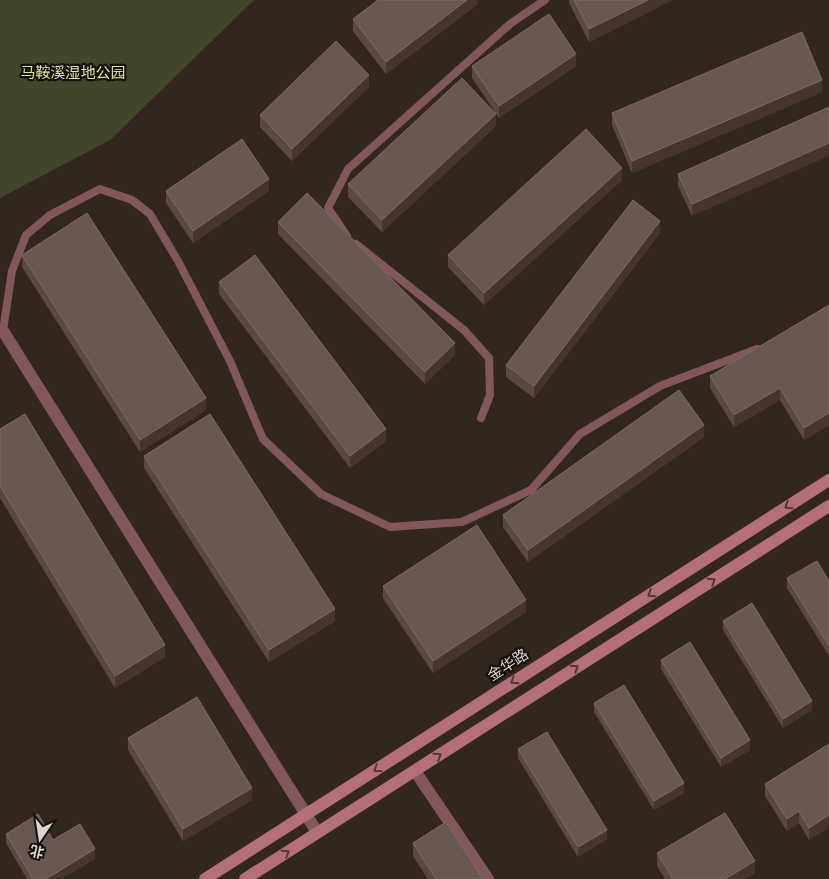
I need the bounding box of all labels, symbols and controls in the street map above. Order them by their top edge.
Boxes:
park label: 马鞍溪湿地公园 [20,63,126,82]
one-way arrow [784,500,793,510]
one-way arrow [706,578,715,587]
one-way arrow [647,587,656,597]
street label: 金华路 [484,644,532,685]
one-way arrow [569,665,578,675]
one-way arrow [510,675,520,684]
one-way arrow [432,753,442,762]
one-way arrow [373,762,382,772]
north arrow [15,814,65,864]
text: 北 [28,841,46,862]
one-way arrow [281,849,290,859]

